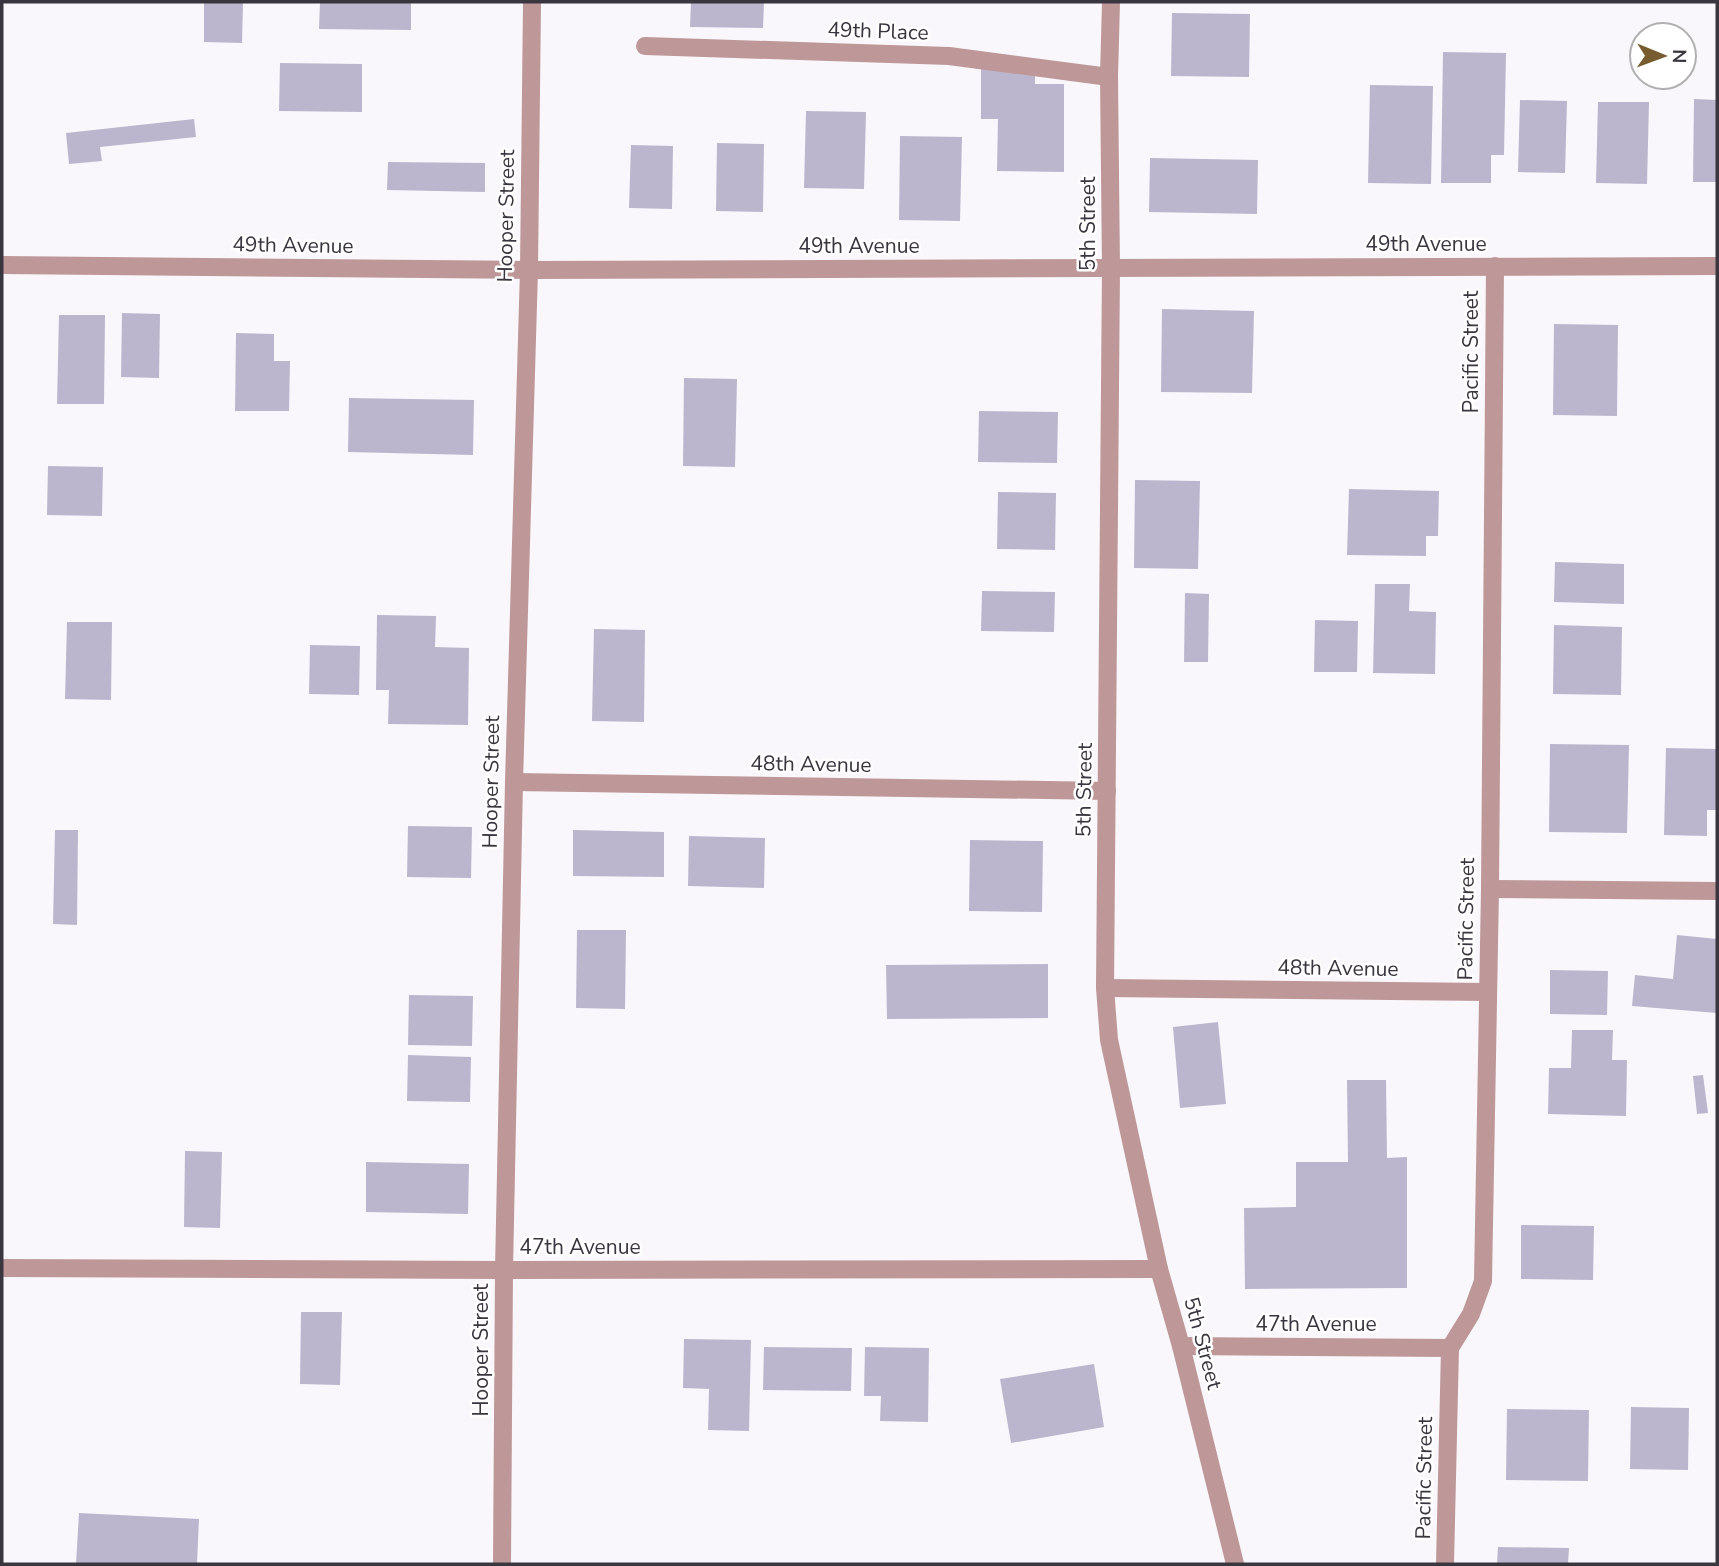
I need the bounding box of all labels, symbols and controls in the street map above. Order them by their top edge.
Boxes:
street label: 49th Place [827,15,929,47]
north arrow [1628,21,1698,91]
text: N [1666,49,1692,64]
street label: Hooper Street [491,149,521,283]
street label: 5th Street [1074,176,1102,271]
street label: 49th Avenue [232,230,354,260]
street label: 49th Avenue [1365,230,1487,258]
street label: 49th Avenue [798,232,920,260]
street label: Pacific Street [1457,290,1485,413]
street label: Hooper Street [476,715,506,849]
street label: 5th Street [1069,742,1099,838]
street label: 48th Avenue [750,749,872,779]
street label: Pacific Street [1451,857,1481,981]
street label: 48th Avenue [1277,953,1399,983]
street label: 47th Avenue [519,1233,641,1261]
street label: Hooper Street [467,1283,495,1416]
street label: 5th Street [1177,1294,1229,1393]
street label: 47th Avenue [1255,1310,1377,1338]
street label: Pacific Street [1409,1416,1439,1540]

